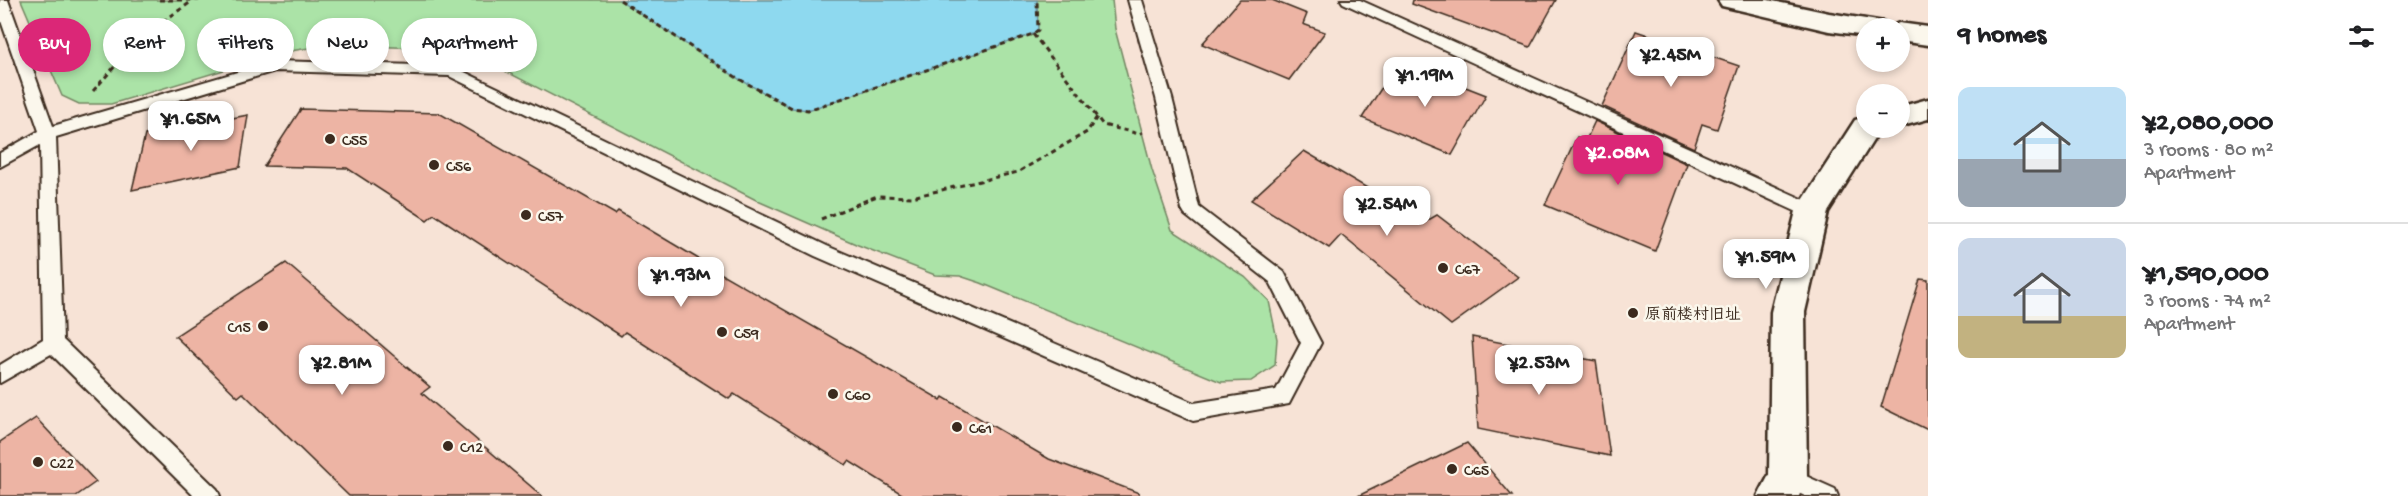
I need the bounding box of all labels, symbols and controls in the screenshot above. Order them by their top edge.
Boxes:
chip: Buy [18,18,91,72]
chip: Rent [103,18,185,72]
chip: Filters [197,18,294,72]
chip: New [306,18,389,72]
chip: Apartment [401,18,537,72]
map controls [1856,18,1910,138]
button: + [1856,18,1910,72]
icon: filters [2345,20,2378,53]
text: 9 homes [1958,21,2046,52]
pin: ¥2.45M [1622,37,1720,88]
text: ¥2.45M [1641,45,1701,68]
pin: ¥1.19M [1376,57,1474,108]
text: ¥1.19M [1397,65,1453,88]
button: − [1856,84,1910,138]
pin: ¥1.65M [142,101,240,152]
text: ¥1.65M [162,109,220,132]
text: ¥2,080,000 [2144,109,2273,140]
icon: home [2006,111,2078,183]
marker: C55 [323,132,337,146]
place label: C55 [342,133,368,152]
pin: ¥2.08M [1569,135,1667,186]
text: 3 rooms · 80 m² [2144,140,2273,163]
text: ¥2.08M [1587,143,1649,166]
marker: C56 [427,158,441,172]
place label: C56 [446,159,472,178]
text: Apartment [2144,163,2234,186]
pin: ¥2.54M [1338,186,1436,237]
text: ¥2.54M [1357,194,1417,217]
marker: C57 [519,208,533,222]
place label: C57 [538,209,564,228]
pin: ¥1.59M [1717,239,1815,290]
text: ¥1.59M [1737,247,1795,270]
pin: ¥1.93M [632,257,730,308]
text: ¥1,590,000 [2144,260,2269,291]
marker: C67 [1436,261,1450,275]
place label: C67 [1455,262,1481,281]
icon: home [2006,262,2078,334]
text: ¥1.93M [652,265,710,288]
text: 3 rooms · 74 m² [2144,291,2271,314]
place label: 原前楼村旧址 [1645,305,1741,326]
marker: 原前楼村旧址 [1626,306,1640,320]
text: Apartment [2144,314,2234,337]
marker: C15 [256,319,270,333]
place label: C15 [227,320,251,339]
marker: C59 [715,325,729,339]
place label: C59 [734,326,759,345]
pin: ¥2.81M [293,345,391,396]
pin: ¥2.53M [1490,345,1588,396]
text: ¥2.81M [313,353,371,376]
text: ¥2.53M [1509,353,1569,376]
marker: C60 [826,387,840,401]
place label: C60 [845,388,871,407]
marker: C61 [950,420,964,434]
place label: C61 [969,421,992,440]
marker: C12 [441,439,455,453]
place label: C12 [460,440,483,459]
marker: C22 [31,455,45,469]
place label: C22 [50,456,75,475]
marker: C65 [1445,462,1459,476]
place label: C65 [1464,463,1489,482]

